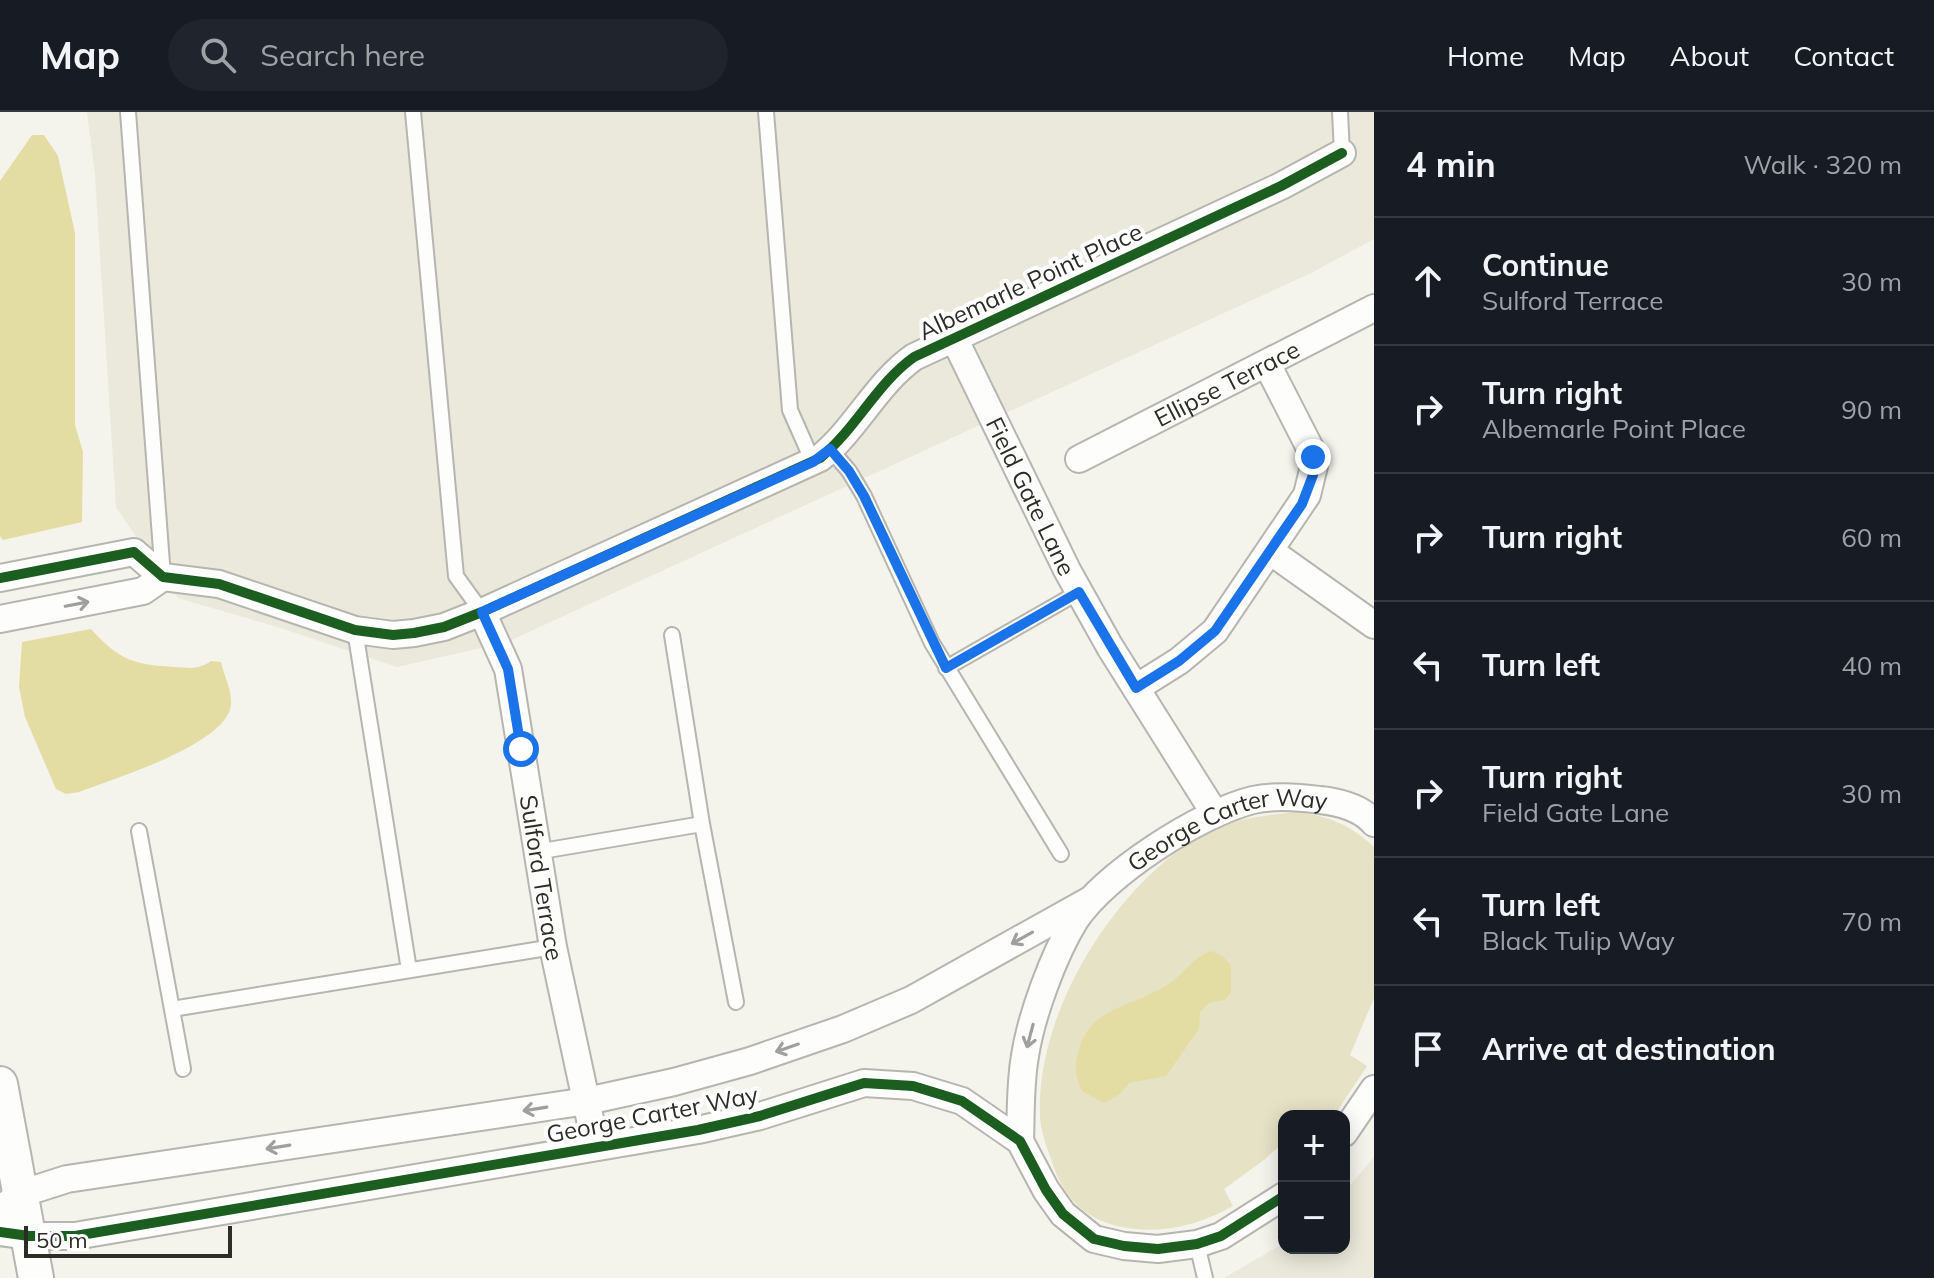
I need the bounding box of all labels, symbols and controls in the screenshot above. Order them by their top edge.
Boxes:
search box [168,19,728,91]
text: Map [40,31,120,79]
icon: search [196,33,240,77]
text: Search here [260,36,425,74]
text: Home [1447,38,1524,73]
text: Map [1568,38,1626,73]
text: About [1670,38,1749,73]
text: Contact [1793,38,1894,73]
text: 4 min [1406,143,1496,186]
text: Walk · 320 m [1743,148,1902,181]
street label: Albemarle Point Place [913,216,1147,346]
text: Continue [1482,246,1609,284]
icon: ahead [1406,259,1450,303]
text: 30 m [1841,265,1902,298]
text: Sulford Terrace [1482,284,1663,317]
street label: Ellipse Terrace [1149,334,1304,433]
text: Turn right [1482,374,1622,412]
icon: right [1406,387,1450,431]
text: 90 m [1841,393,1902,426]
street label: Field Gate Lane [980,412,1082,581]
text: Albemarle Point Place [1482,412,1746,445]
route end [1295,439,1331,475]
icon: right [1406,515,1450,559]
text: Turn right [1482,518,1622,556]
text: 60 m [1841,521,1902,554]
one-way arrow [63,596,89,611]
icon: left [1406,643,1450,687]
text: Turn left [1482,646,1600,684]
text: 40 m [1841,649,1902,682]
route start [503,731,539,767]
text: Turn right [1482,758,1622,796]
icon: right [1406,771,1450,815]
text: 30 m [1841,777,1902,810]
street label: George Carter Way [1121,782,1329,878]
street label: Sulford Terrace [514,793,570,963]
text: Field Gate Lane [1482,796,1669,829]
text: Turn left [1482,886,1600,924]
icon: left [1406,899,1450,943]
text: 70 m [1841,905,1902,938]
text: Black Tulip Way [1482,924,1675,957]
one-way arrow [1011,930,1034,946]
one-way arrow [1022,1022,1037,1048]
icon: arrive [1406,1027,1450,1071]
text: Arrive at destination [1482,1030,1776,1068]
one-way arrow [775,1041,800,1056]
street label: George Carter Way [544,1079,761,1149]
one-way arrow [523,1102,548,1117]
map controls [1278,1110,1350,1254]
button: + [1278,1110,1350,1182]
one-way arrow [266,1140,291,1155]
button: − [1278,1182,1350,1254]
scale bar [24,1222,232,1258]
text: 50 m [36,1226,87,1254]

